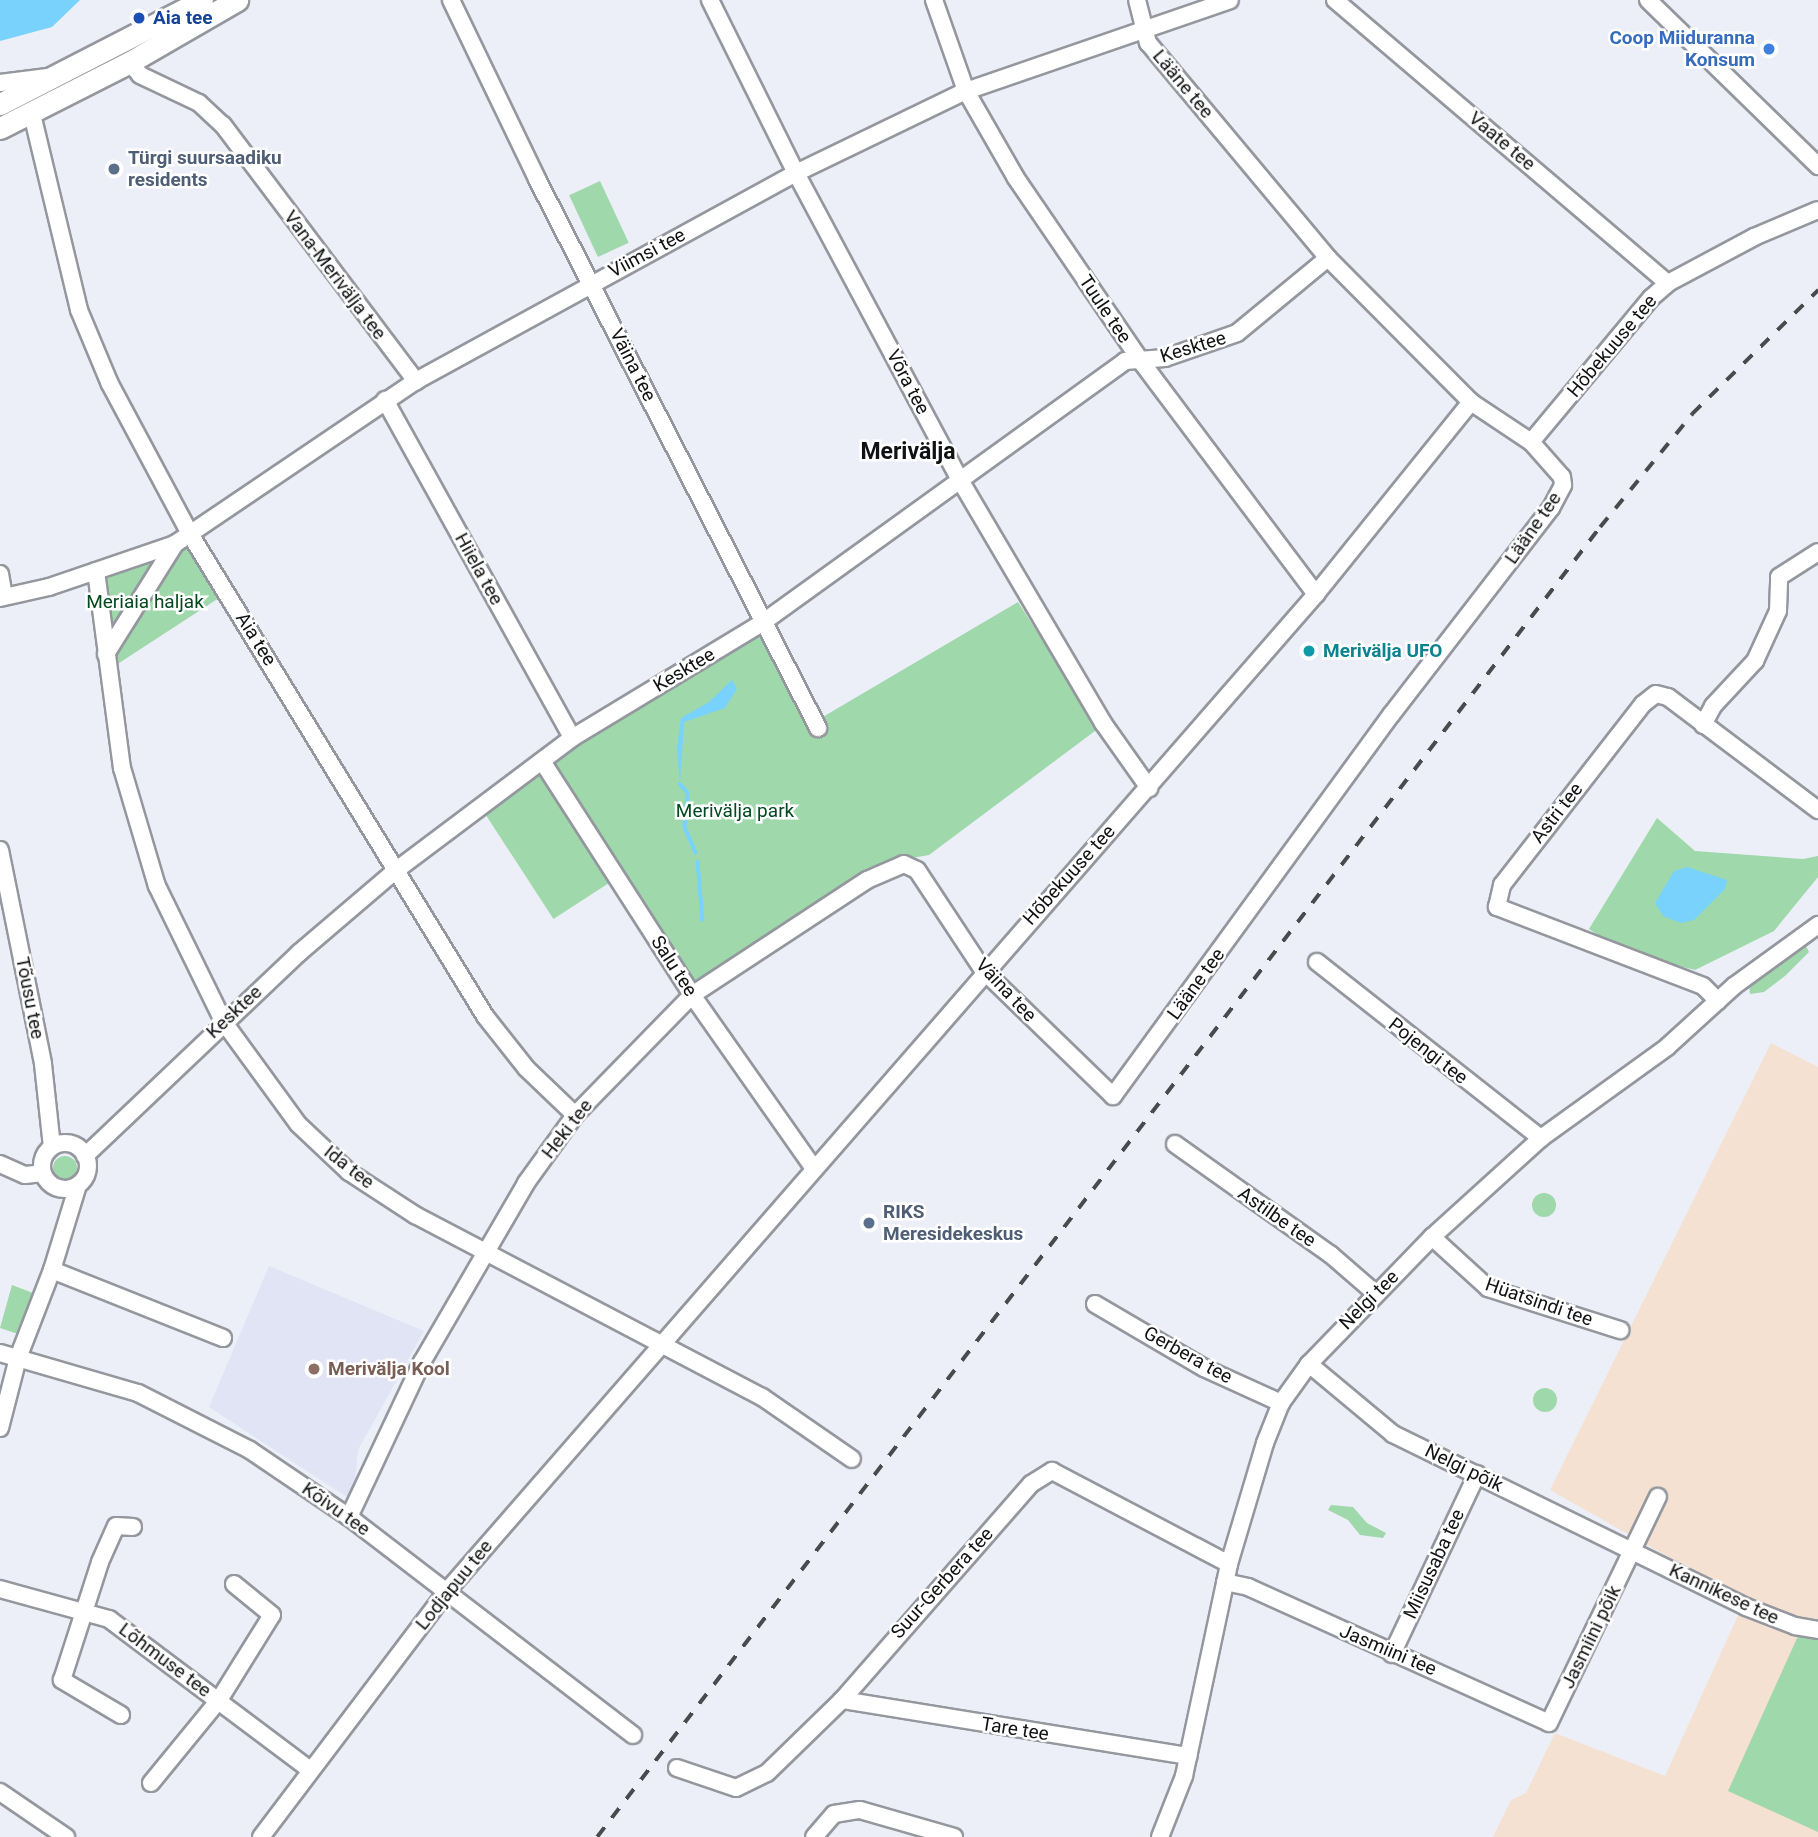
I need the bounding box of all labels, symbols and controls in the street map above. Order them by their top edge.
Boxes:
place label: Aia tee [153,7,213,29]
marker: Aia tee [131,10,147,26]
place label: Coop Miiduranna Konsum [1609,27,1755,71]
marker: Coop Miiduranna Konsum [1761,41,1777,57]
street label: Lääne tee [1148,45,1218,123]
street label: Vaate tee [1464,107,1540,175]
place label: Türgi suursaadiku residents [128,147,282,191]
marker: Türgi suursaadiku residents [106,161,122,177]
street label: Vana-Merivälja tee [279,206,391,344]
street label: Viimsi tee [605,223,689,283]
street label: Tuule tee [1074,271,1136,347]
street label: Hõbekuuse tee [1563,290,1661,402]
street label: Väina tee [605,325,661,405]
street label: Kesktee [1157,326,1229,368]
street label: Võra tee [882,346,934,418]
district label: Merivälja [860,438,956,466]
street label: Lääne tee [1500,488,1566,568]
street label: Hiiela tee [450,529,508,609]
park label: Meriaia haljak [86,591,204,613]
street label: Aia tee [231,608,281,670]
place label: Merivälja UFO [1323,640,1442,662]
street label: Kesktee [649,643,719,697]
marker: Merivälja UFO [1301,643,1317,659]
street label: Astri tee [1526,778,1588,848]
park label: Merivälja park [676,800,794,822]
street label: Hõbekuuse tee [1018,820,1120,930]
street label: Salu tee [646,931,702,1001]
street label: Lääne tee [1163,944,1229,1024]
street label: Väina tee [971,954,1041,1026]
street label: Tõusu tee [11,955,49,1041]
street label: Kesktee [202,981,266,1043]
street label: Pojengi tee [1384,1013,1472,1089]
street label: Heki tee [537,1095,597,1163]
street label: Ida tee [319,1140,379,1194]
street label: Astilbe tee [1234,1182,1320,1252]
place label: RIKS Meresidekeskus [883,1201,1023,1245]
marker: RIKS Meresidekeskus [861,1215,877,1231]
street label: Nelgi tee [1335,1266,1403,1334]
street label: Hüatsindi tee [1482,1273,1596,1331]
street label: Gerbera tee [1140,1321,1236,1389]
place label: Merivälja Kool [328,1358,450,1380]
marker: Merivälja Kool [306,1361,322,1377]
street label: Nelgi põik [1421,1439,1507,1497]
street label: Kõivu tee [298,1477,374,1541]
street label: Miisusaba tee [1399,1506,1469,1622]
street label: Suur-Gerbera tee [886,1523,998,1643]
street label: Lodjapuu tee [411,1535,497,1635]
street label: Kannikese tee [1666,1559,1782,1629]
street label: Jasmiini põik [1556,1582,1626,1692]
street label: Lõhmuse tee [114,1618,216,1702]
street label: Jasmiini tee [1336,1619,1440,1681]
street label: Tare tee [980,1712,1050,1746]

